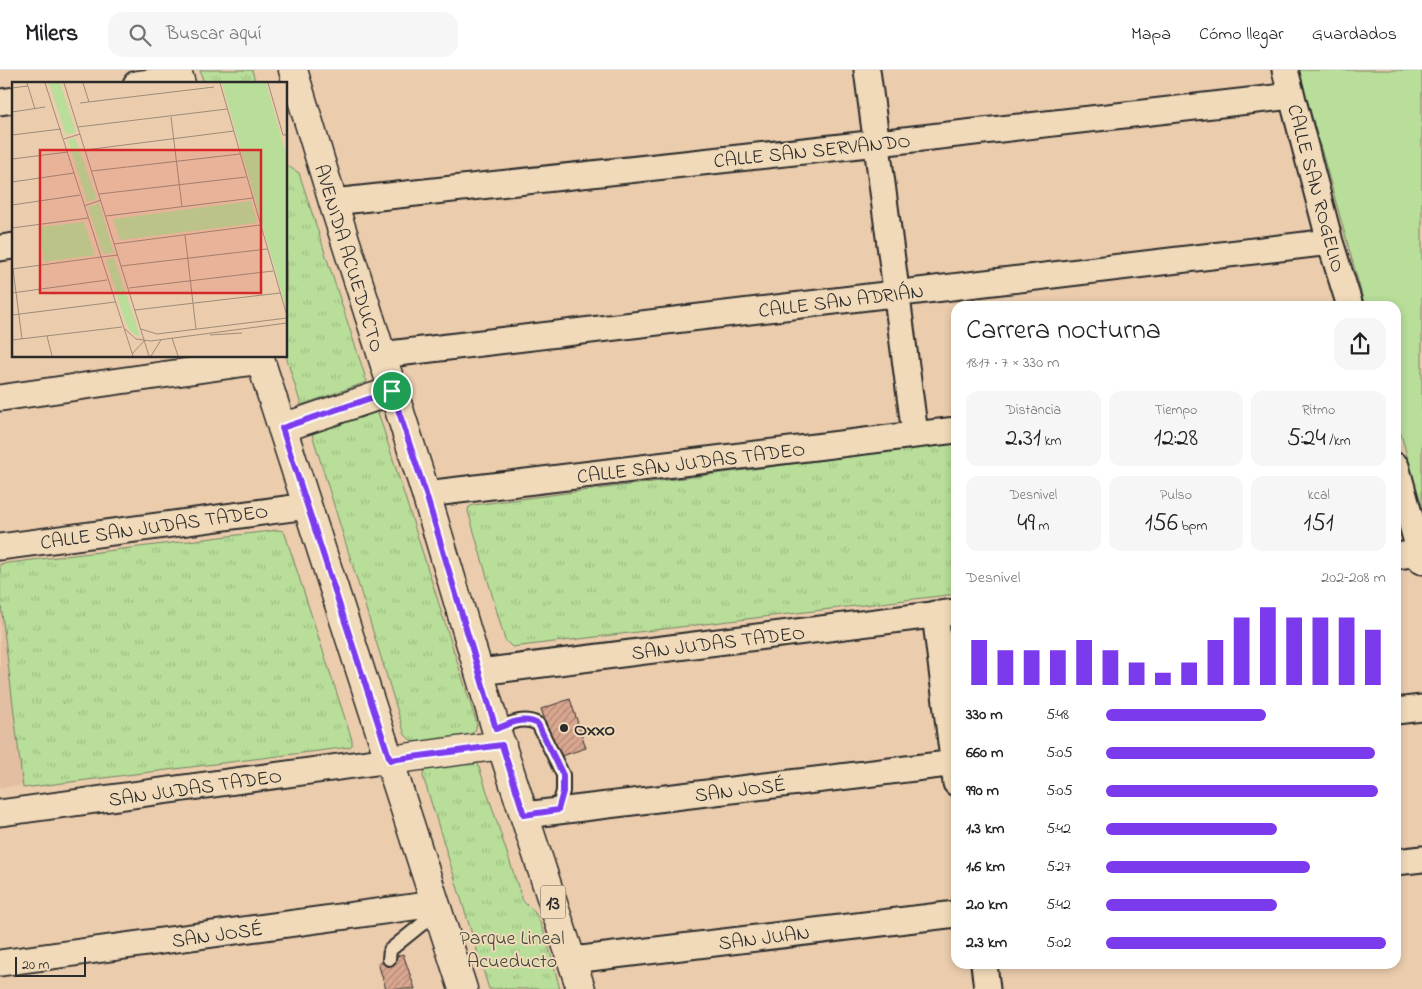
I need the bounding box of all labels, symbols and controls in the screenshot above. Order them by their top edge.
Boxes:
search box [108,12,458,57]
text: Milers [25,17,78,52]
icon: search [126,21,154,49]
text: Buscar aquí [166,21,261,48]
text: Mapa [1131,22,1171,48]
text: Cómo llegar [1199,22,1284,48]
text: Guardados [1312,22,1397,48]
inset map [12,82,288,358]
street label: CALLE SAN ROGELIO [1278,101,1351,276]
street label: CALLE SAN SERVANDO [712,128,912,177]
street label: AVENIDA ACUEDUCTO [305,161,390,356]
street label: CALLE SAN ADRIÁN [757,278,926,327]
text: Carrera nocturna [966,311,1161,352]
button: share [1334,318,1386,370]
text: 18:17 · 7 × 330 m [966,351,1060,375]
pin [371,370,413,412]
icon: arrive [378,377,406,405]
text: Distancia [1006,400,1061,421]
text: Tiempo [1155,400,1197,421]
text: Ritmo [1302,400,1335,421]
text: 2.31 [1005,421,1041,457]
text: 12:28 [1154,421,1198,457]
text: 5:24 [1287,421,1326,457]
text: km [1041,431,1061,452]
text: /km [1326,431,1351,452]
street label: CALLE SAN JUDAS TADEO [575,436,807,493]
text: Desnivel [1010,485,1057,506]
text: Pulso [1160,485,1192,506]
text: kcal [1308,485,1330,506]
street label: CALLE SAN JUDAS TADEO [39,498,270,559]
text: 49 [1017,506,1035,542]
text: 156 [1145,506,1178,542]
text: 151 [1304,506,1334,542]
text: m [1035,516,1049,537]
text: bpm [1178,516,1207,537]
text: Desnivel [966,566,1020,590]
text: 202–208 m [1321,566,1386,590]
street label: SAN JUDAS TADEO [630,619,807,670]
text: 330 m [966,703,1003,727]
text: 5:48 [1046,703,1069,727]
place label: Oxxo [574,716,615,745]
marker: Oxxo [558,722,570,734]
text: 660 m [966,741,1003,765]
text: 5:05 [1046,741,1073,765]
street label: SAN JUDAS TADEO [107,763,284,816]
street label: SAN JOSÉ [693,772,787,811]
text: 990 m [966,779,999,803]
text: 5:05 [1046,779,1073,803]
text: 1.3 km [966,817,1004,841]
text: 5:42 [1046,817,1071,841]
text: 1.6 km [966,855,1005,879]
text: 5:27 [1046,855,1071,879]
road number: 13 [540,886,566,919]
text: 2.0 km [966,893,1008,917]
text: 5:42 [1046,893,1071,917]
street label: SAN JOSÉ [170,916,265,957]
street label: SAN JUAN [717,919,812,959]
park label: Parque Lineal Acueducto [459,925,565,977]
text: 2.3 km [966,931,1007,955]
text: 5:02 [1046,931,1071,955]
scale bar [15,954,86,977]
text: 20 m [22,955,49,976]

